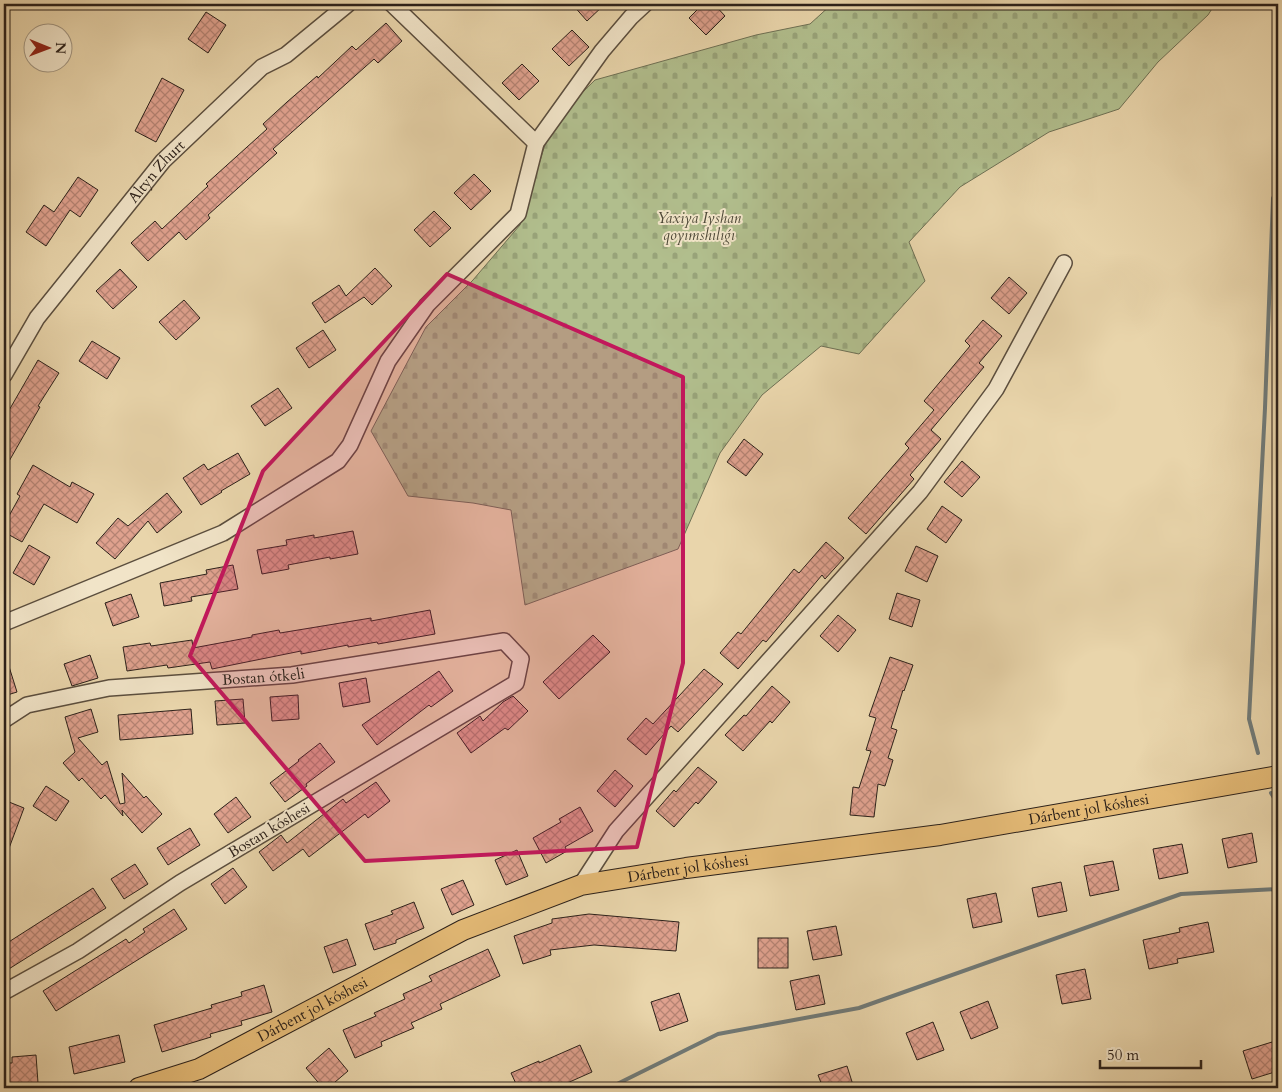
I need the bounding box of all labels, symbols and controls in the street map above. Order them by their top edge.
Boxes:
north arrow [22,22,72,72]
text: N [51,42,70,54]
street label: Altyn Zhurt [123,135,189,207]
park label: Yaxiya Iyshan qoyımshılıǵı [657,208,742,245]
street label: Bostan ótkeli [221,663,306,690]
street label: Dárbent jol kóshesi [1027,789,1150,829]
street label: Bostan kóshesi [224,798,314,862]
street label: Dárbent jol kóshesi [626,850,750,887]
street label: Dárbent jol kóshesi [254,972,371,1047]
scale bar [1100,1037,1201,1069]
text: 50 m [1107,1045,1139,1065]

